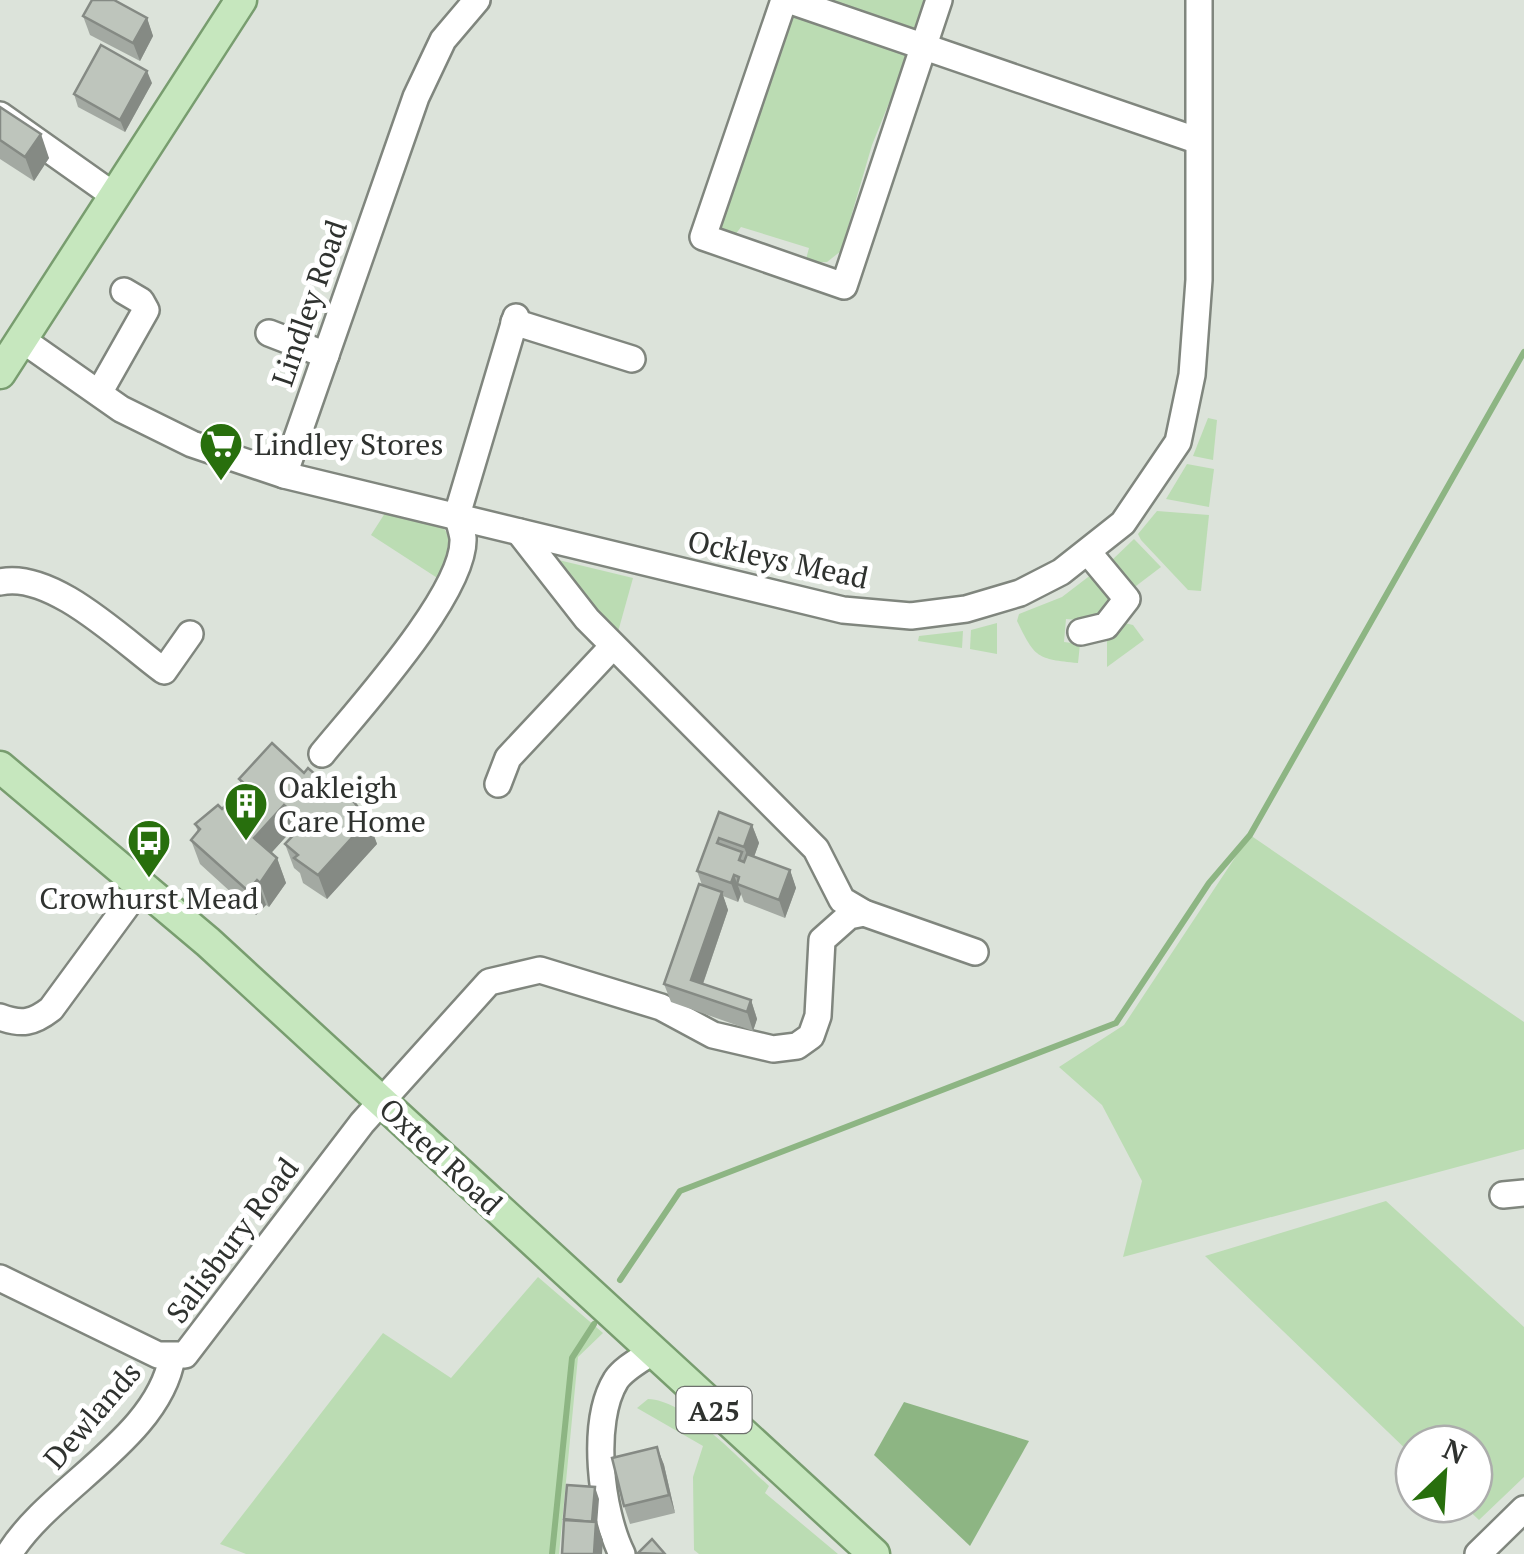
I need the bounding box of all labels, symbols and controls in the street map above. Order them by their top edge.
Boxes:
street label: Lindley Road [262,215,356,391]
supermarket icon: Lindley Stores [198,421,244,482]
place label: Lindley Stores [254,424,443,464]
street label: Ockleys Mead [684,520,872,598]
place label: Oakleigh Care Home [278,767,426,841]
building icon: Oakleigh Care Home [223,781,269,842]
bus stop icon: Crowhurst Mead [126,818,172,879]
place label: Crowhurst Mead [39,878,259,918]
street label: Oxted Road [371,1089,511,1223]
street label: Salisbury Road [157,1149,307,1331]
street label: Dewlands [34,1353,150,1477]
road number: A25 [676,1387,752,1433]
north arrow [1394,1424,1494,1524]
text: N [1437,1430,1472,1472]

